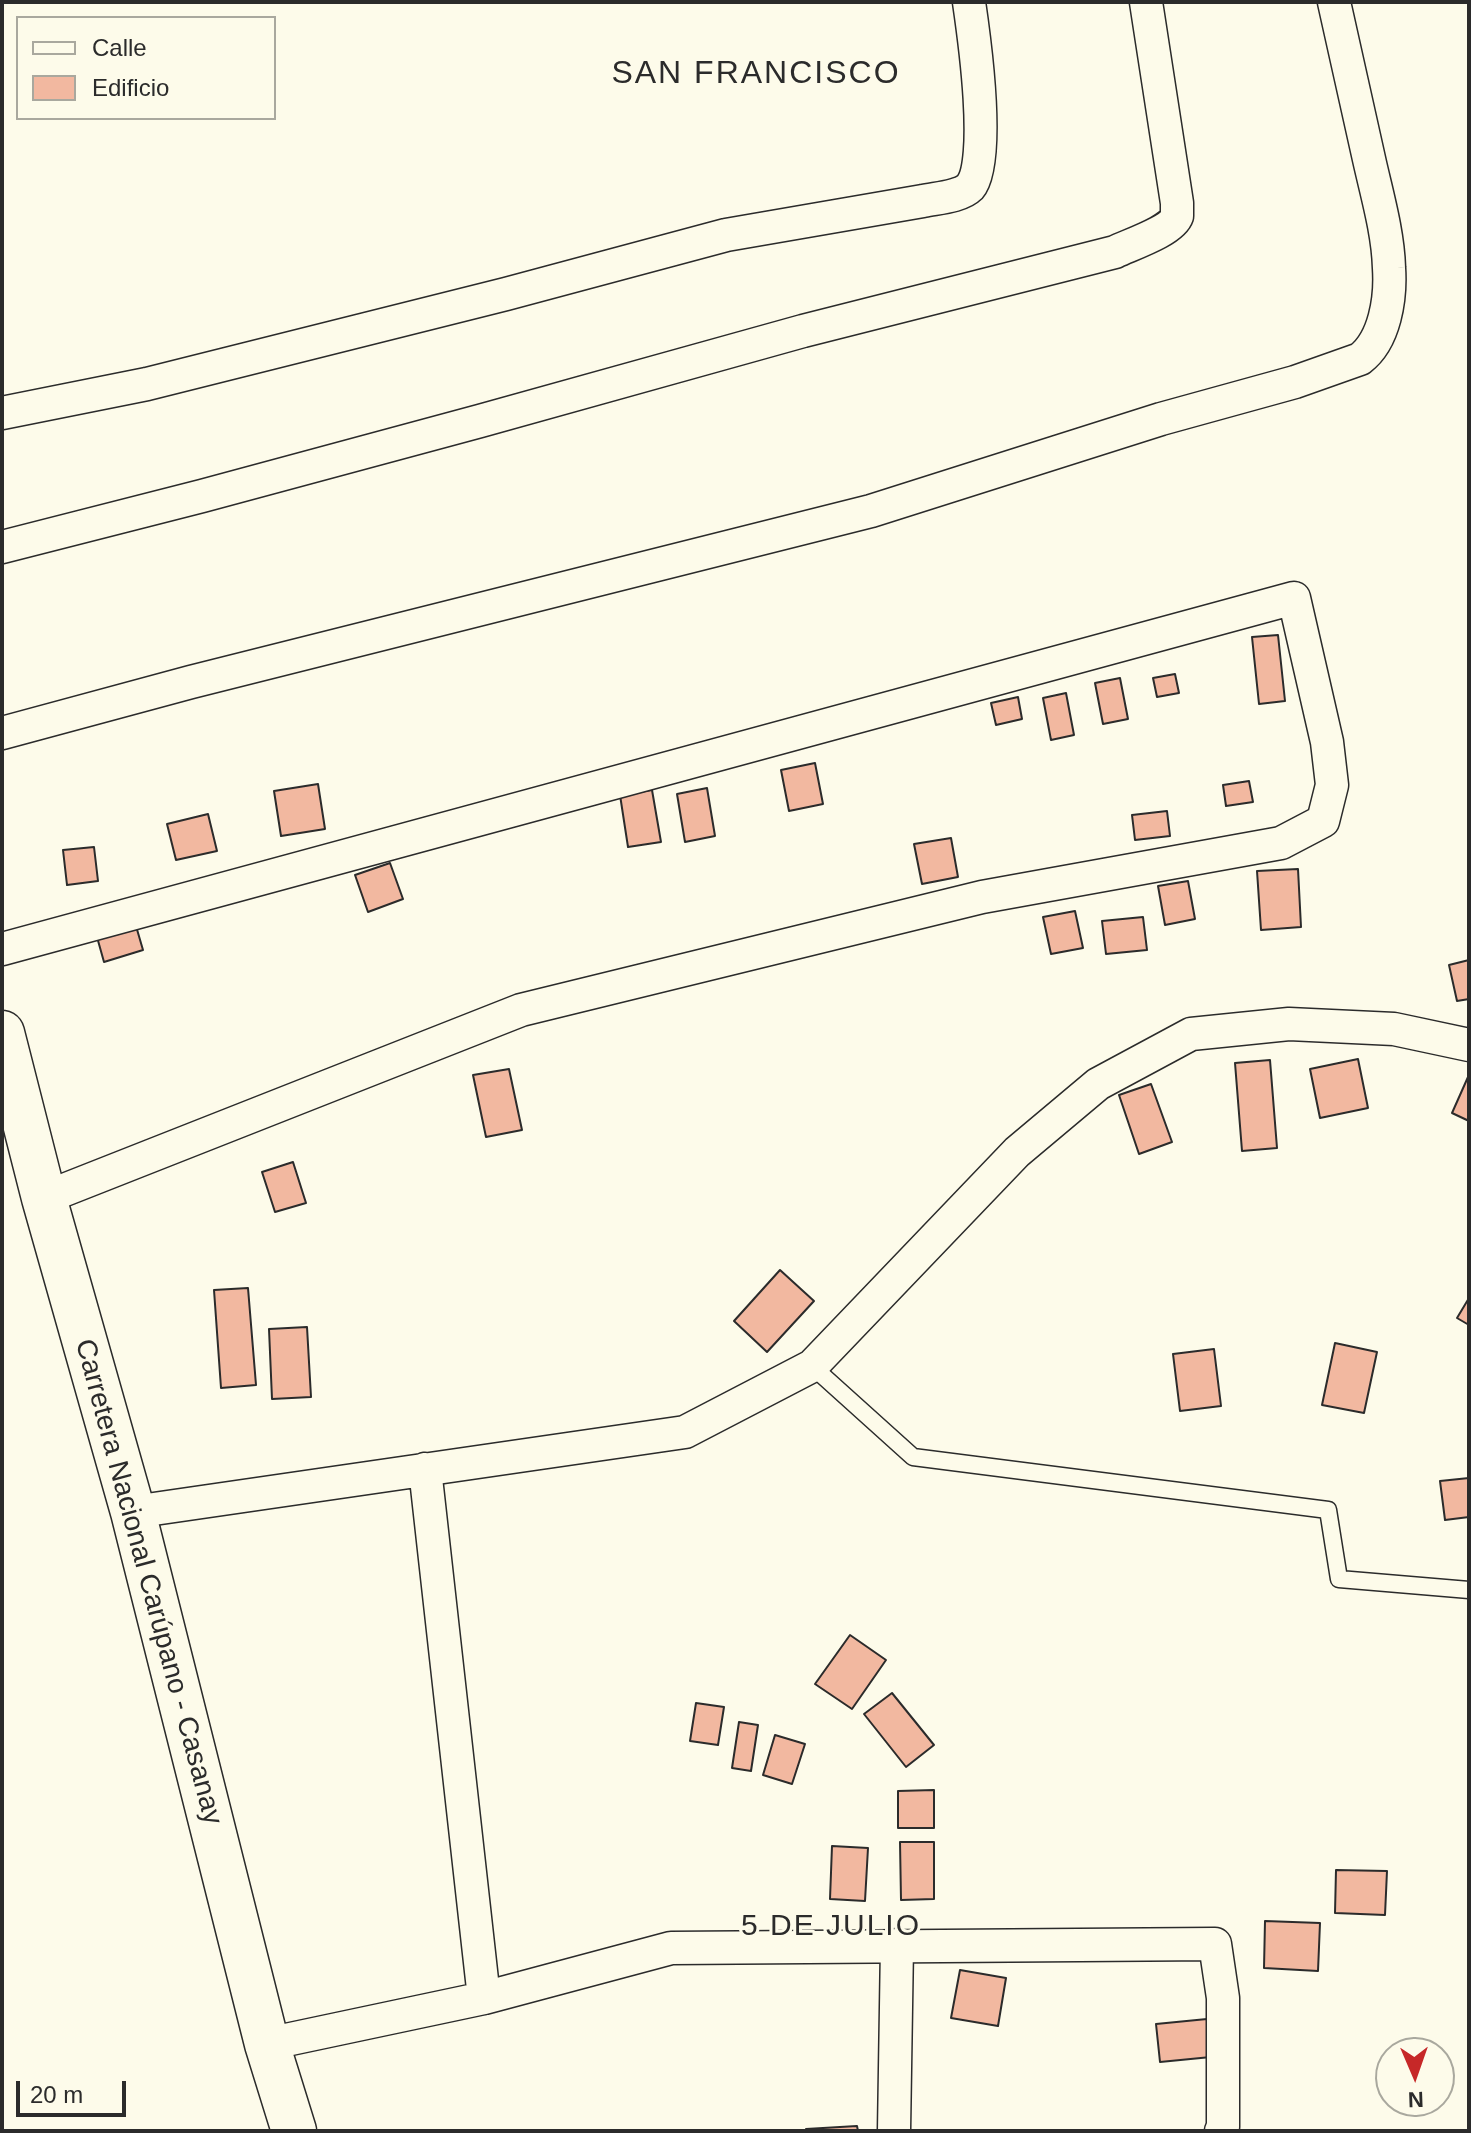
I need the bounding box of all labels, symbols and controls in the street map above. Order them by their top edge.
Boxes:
legend [16,16,276,120]
text: Calle [92,34,147,61]
district label: SAN FRANCISCO [611,55,901,93]
text: Edificio [92,74,169,101]
street label: Carretera Nacional Carúpano - Casanay [67,1336,229,1828]
district label: 5 DE JULIO [741,1909,921,1945]
north arrow [1375,2037,1455,2117]
scale bar [20,2065,130,2115]
text: 20 m [30,2081,83,2108]
text: N [1407,2087,1424,2112]

